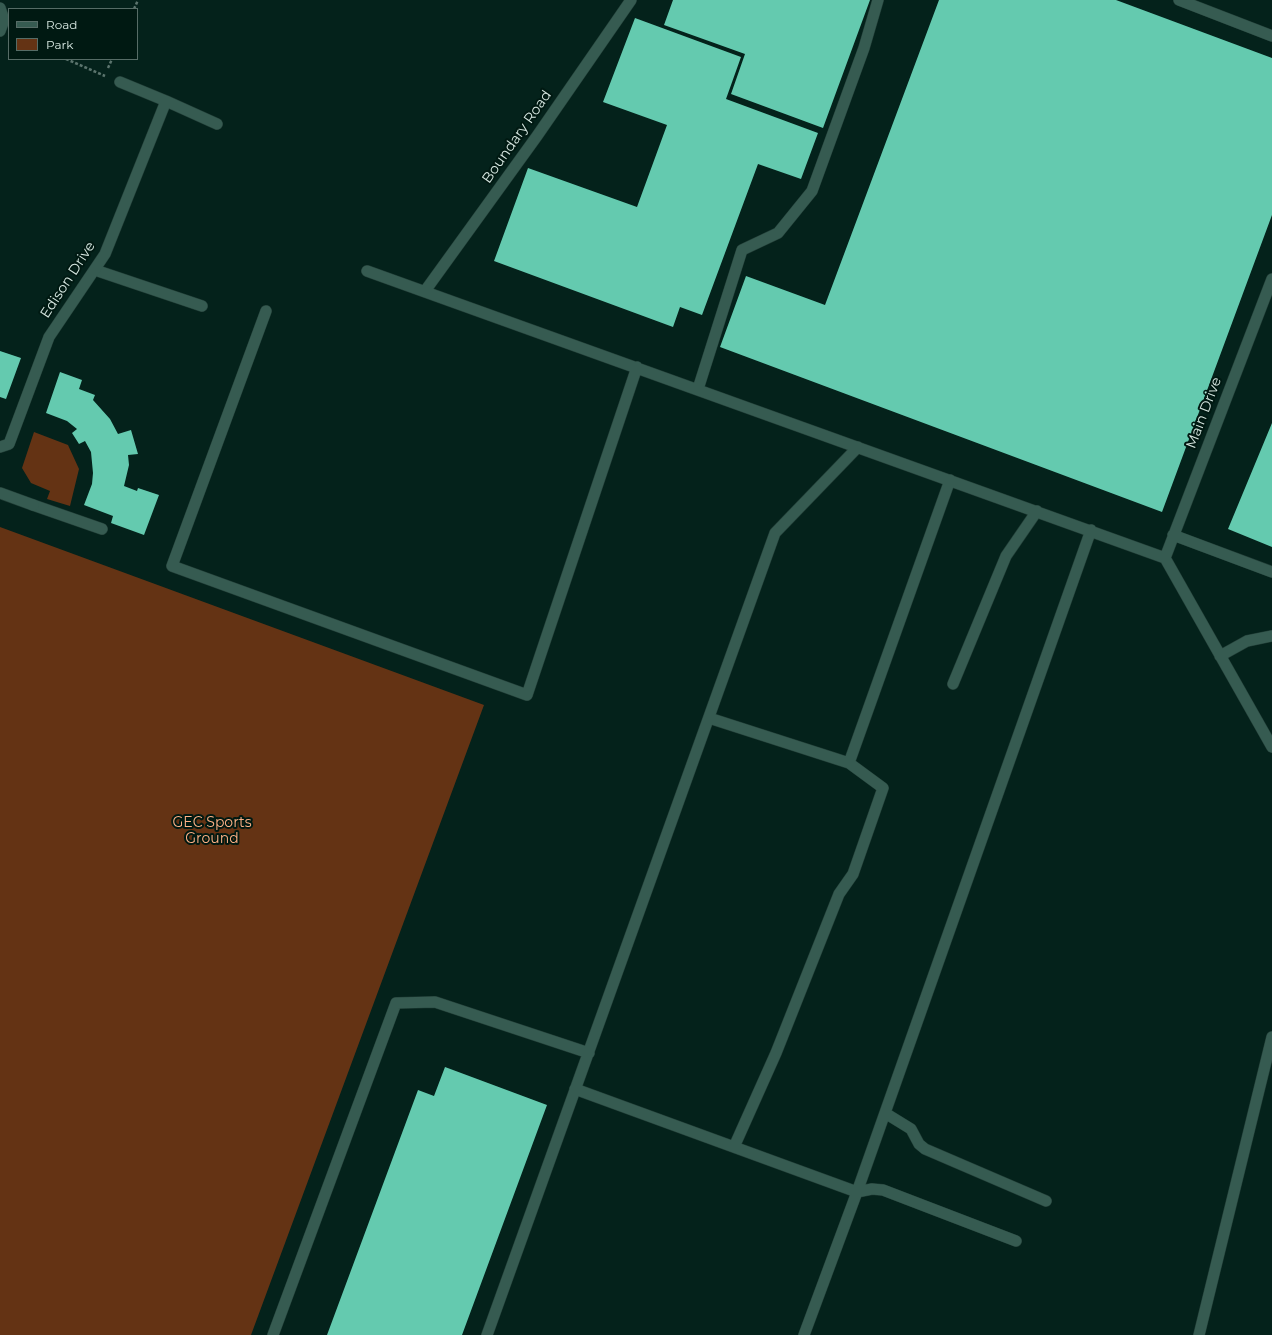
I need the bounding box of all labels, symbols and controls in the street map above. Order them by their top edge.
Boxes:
legend [8,8,138,60]
text: Road [46,17,77,32]
text: Park [46,37,73,52]
street label: Boundary Road [479,87,555,187]
street label: Edison Drive [37,239,99,321]
street label: Main Drive [1183,375,1225,451]
park label: GEC Sports Ground [173,815,251,848]

